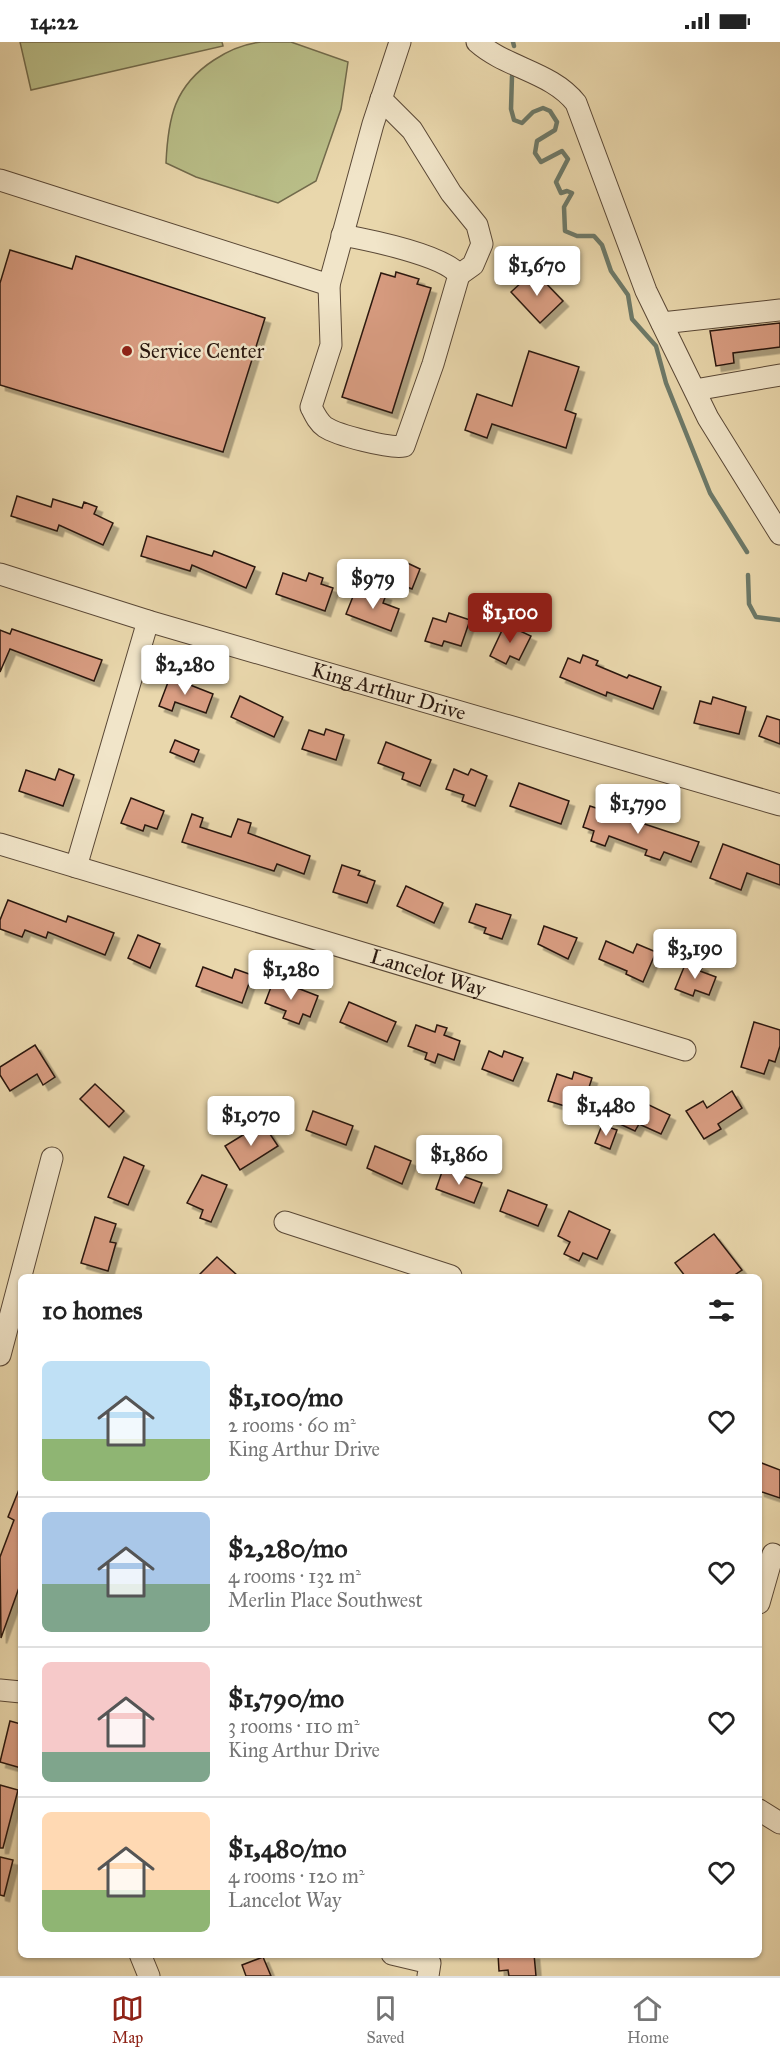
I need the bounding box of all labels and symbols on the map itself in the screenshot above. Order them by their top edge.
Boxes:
pin: $1,670 [488,246,586,297]
place label: Service Center [139,338,264,364]
marker: Service Center [120,344,134,358]
pin: $979 [337,559,409,610]
pin: $1,100 [461,593,559,644]
pin: $2,280 [136,645,234,696]
street label: King Arthur Drive [308,656,469,726]
pin: $1,790 [589,784,687,835]
pin: $3,190 [646,929,744,980]
street label: Lancelot Way [367,943,490,1003]
pin: $1,280 [242,950,340,1001]
pin: $1,480 [557,1086,655,1137]
pin: $1,070 [202,1096,300,1147]
pin: $1,860 [410,1135,508,1186]

